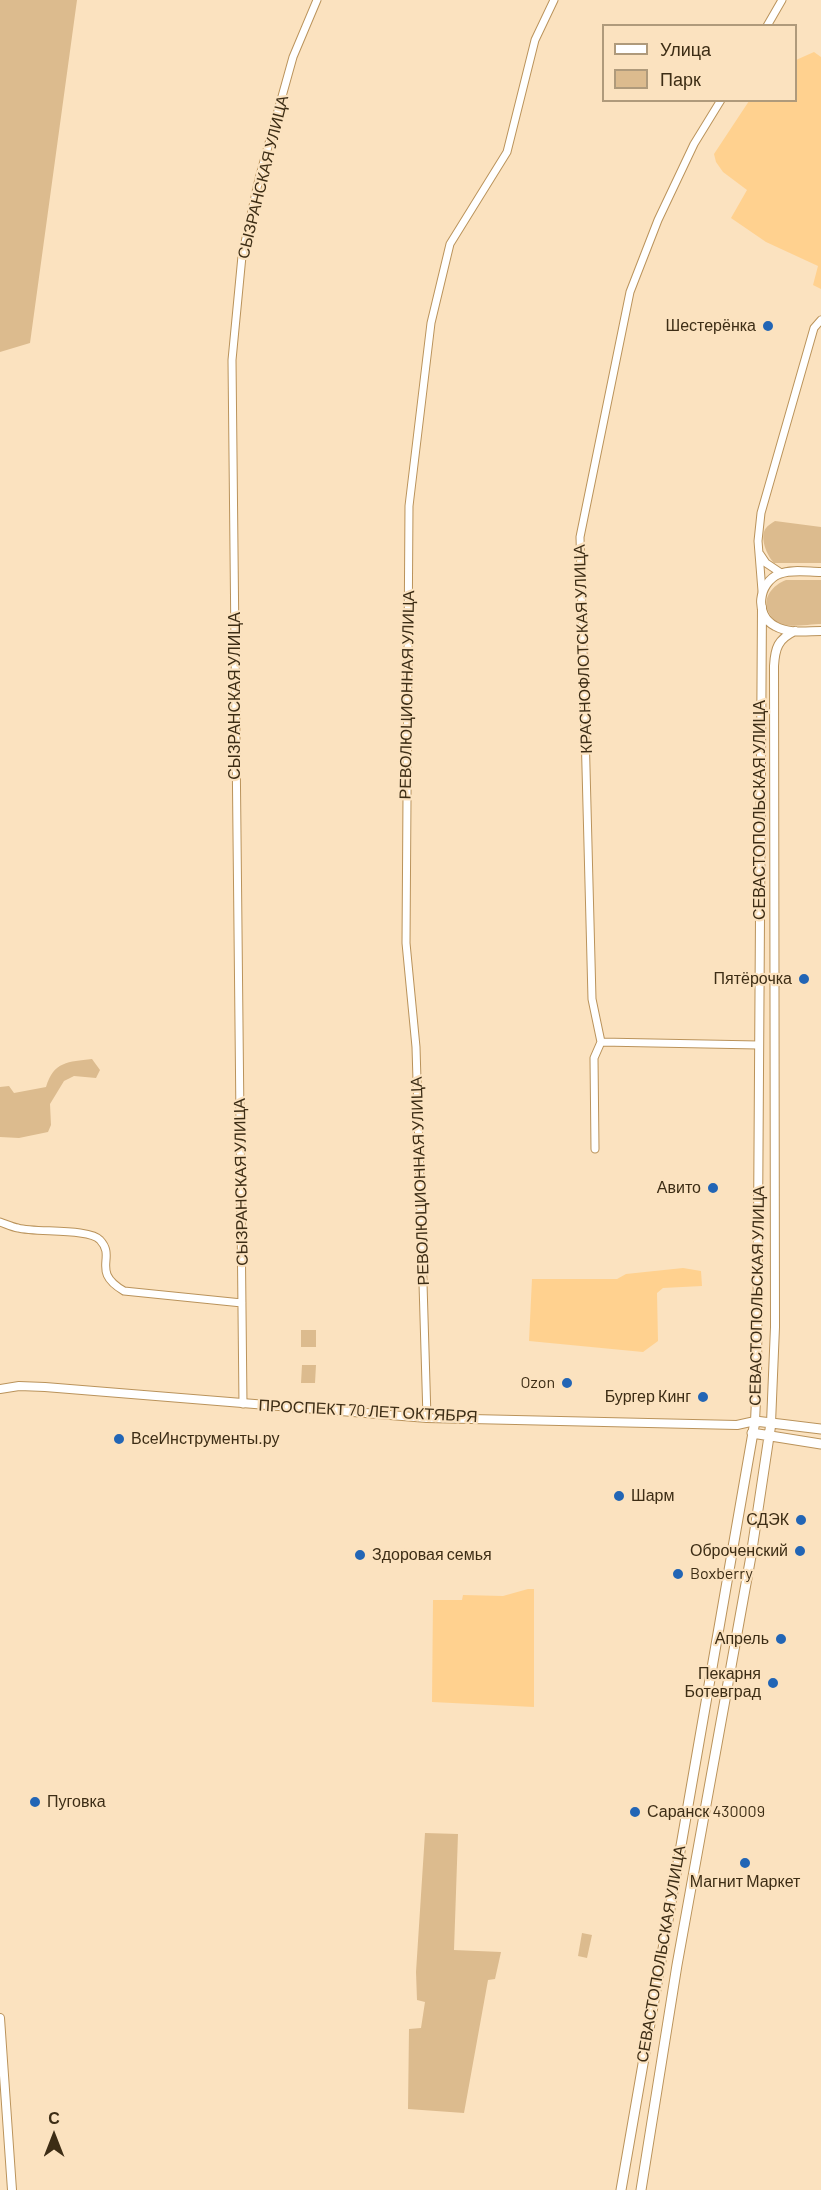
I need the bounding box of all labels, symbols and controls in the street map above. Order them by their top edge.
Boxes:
legend [602,24,797,102]
text: Улица [660,38,711,60]
text: Парк [660,68,701,90]
street label: СЫЗРАНСКАЯ УЛИЦА [233,93,293,261]
place label: Шестерёнка [666,316,756,336]
marker: Шестерёнка [761,319,775,333]
street label: КРАСНОФЛОТСКАЯ УЛИЦА [570,544,596,754]
street label: РЕВОЛЮЦИОННАЯ УЛИЦА [396,590,418,800]
street label: СЫЗРАНСКАЯ УЛИЦА [225,612,245,780]
street label: СЕВАСТОПОЛЬСКАЯ УЛИЦА [750,700,770,920]
place label: Пятёрочка [714,969,792,989]
marker: Пятёрочка [797,972,811,986]
street label: РЕВОЛЮЦИОННАЯ УЛИЦА [407,1076,433,1286]
street label: СЫЗРАНСКАЯ УЛИЦА [230,1098,252,1266]
place label: Авито [657,1178,701,1198]
marker: Авито [706,1181,720,1195]
street label: СЕВАСТОПОЛЬСКАЯ УЛИЦА [745,1186,769,1406]
place label: Ozon [521,1373,555,1393]
marker: Ozon [560,1376,574,1390]
place label: Бургер Кинг [605,1387,691,1407]
marker: Бургер Кинг [696,1390,710,1404]
street label: ПРОСПЕКТ 70 ЛЕТ ОКТЯБРЯ [258,1396,478,1426]
place label: ВсеИнструменты.ру [131,1429,280,1449]
marker: ВсеИнструменты.ру [112,1432,126,1446]
place label: Шарм [631,1486,674,1506]
marker: Шарм [612,1489,626,1503]
place label: СДЭК [746,1510,789,1530]
marker: СДЭК [794,1513,808,1527]
place label: Оброченский [690,1541,788,1561]
marker: Оброченский [793,1544,807,1558]
place label: Здоровая семья [372,1545,492,1565]
marker: Здоровая семья [353,1548,367,1562]
place label: Boxberry [690,1564,753,1584]
marker: Boxberry [671,1567,685,1581]
place label: Апрель [715,1629,769,1649]
marker: Апрель [774,1632,788,1646]
place label: Пекарня Ботевград [684,1664,761,1702]
marker: Пекарня Ботевград [766,1676,780,1690]
place label: Пуговка [47,1792,106,1812]
marker: Пуговка [28,1795,42,1809]
place label: Саранск 430009 [647,1802,765,1822]
marker: Саранск 430009 [628,1805,642,1819]
street label: СЕВАСТОПОЛЬСКАЯ УЛИЦА [632,1844,690,2064]
marker: Магнит Маркет [738,1856,752,1870]
place label: Магнит Маркет [690,1872,800,1892]
north arrow [24,2106,84,2166]
text: С [48,2108,60,2127]

